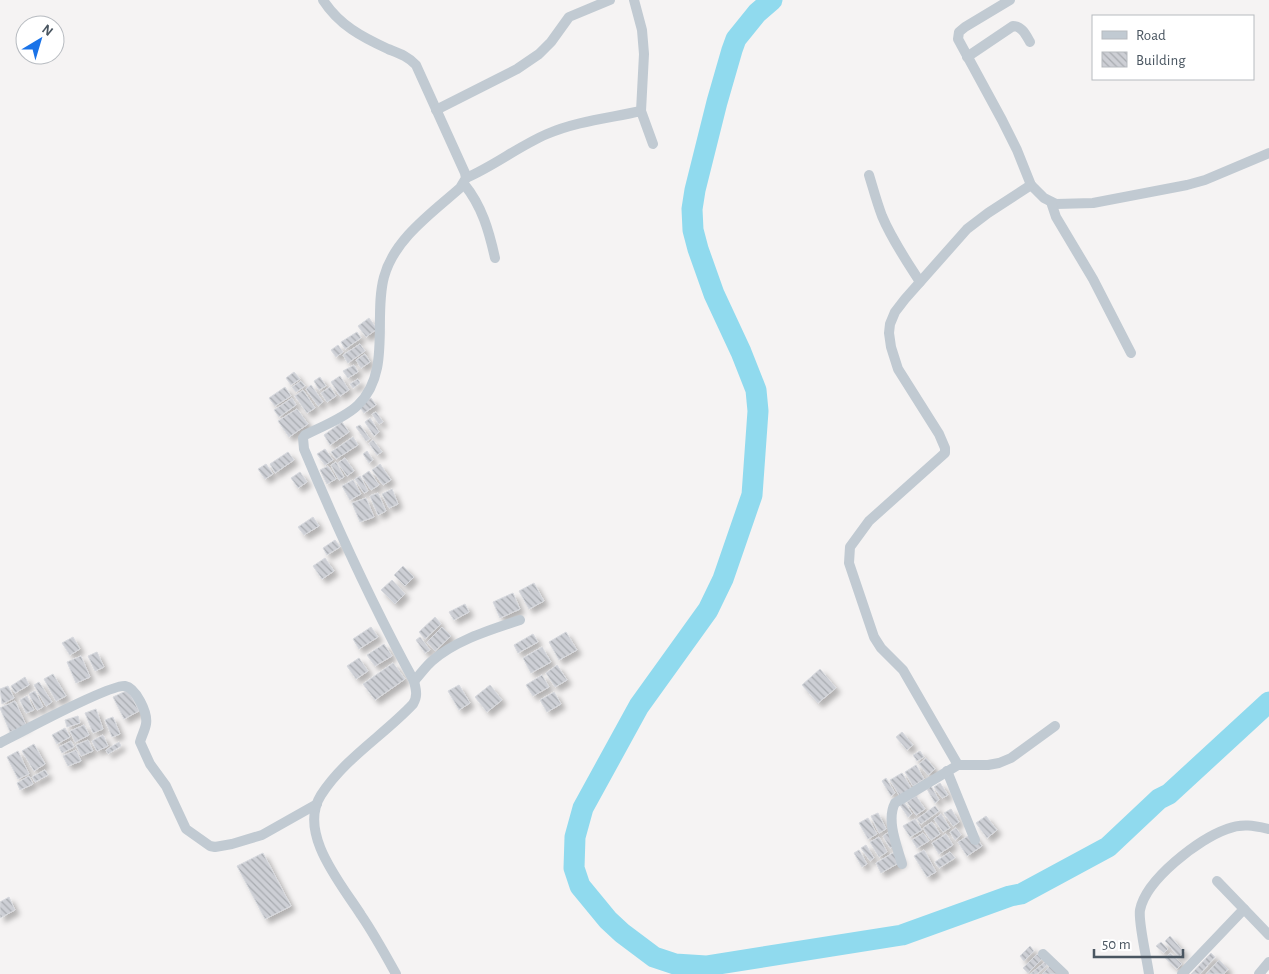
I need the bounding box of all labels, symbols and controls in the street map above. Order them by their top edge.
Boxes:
north arrow [15,15,65,65]
legend [1092,15,1254,80]
text: N [39,22,56,39]
text: Road [1136,28,1166,43]
text: Building [1136,53,1186,68]
scale bar [1094,926,1183,958]
text: 50 m [1102,937,1131,952]

